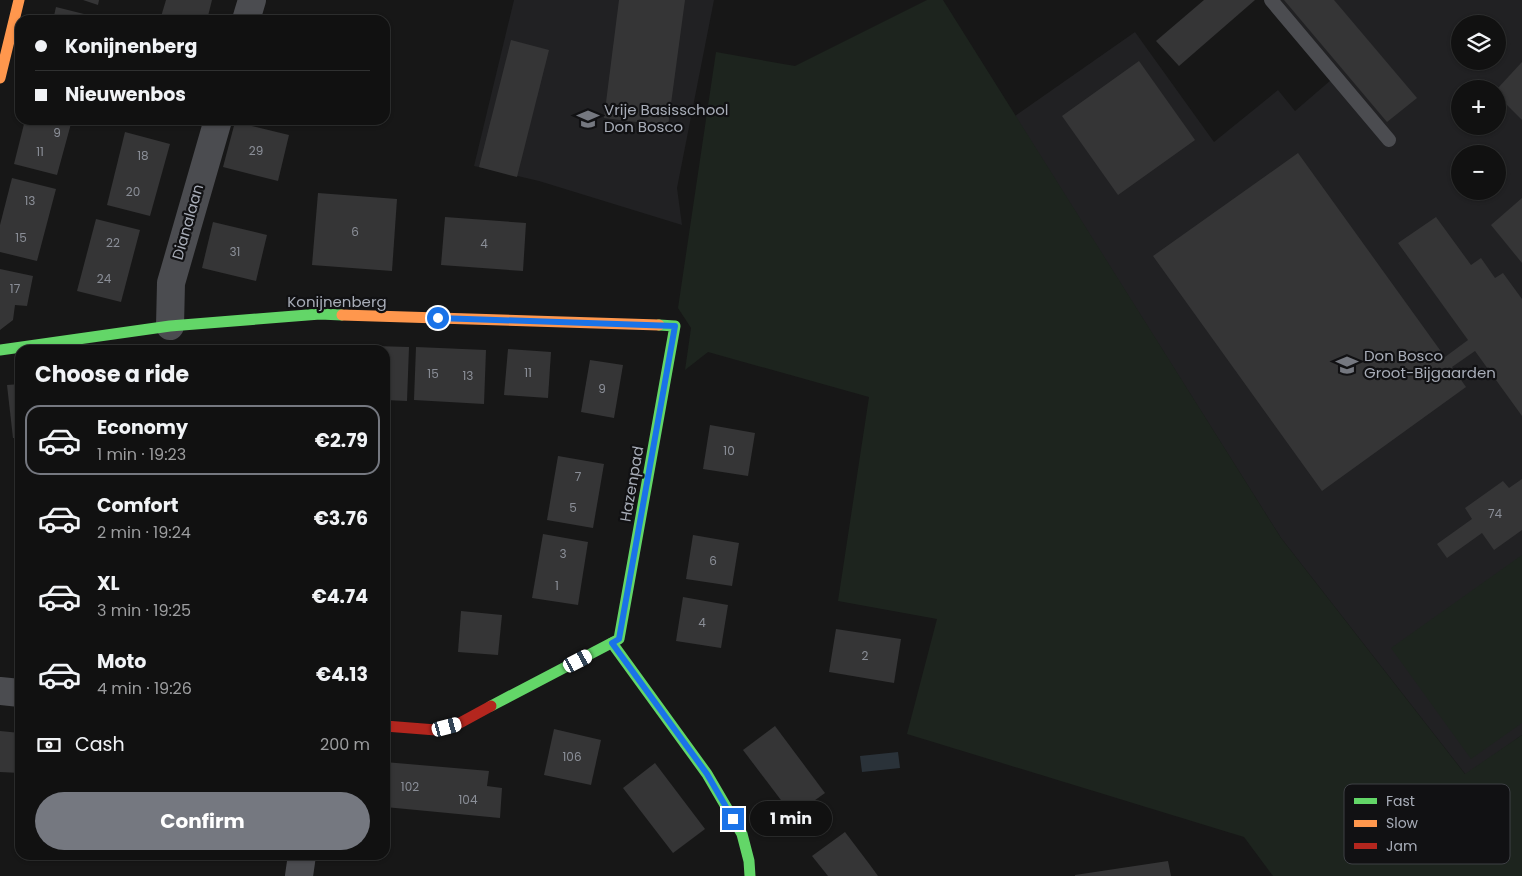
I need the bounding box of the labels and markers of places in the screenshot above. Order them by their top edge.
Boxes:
place label: Vrije Basisschool Don Bosco [604,99,729,137]
school or university icon: Vrije Basisschool Don Bosco [575,106,601,132]
place label: Don Bosco Groot-Bijgaarden [1364,345,1496,383]
school or university icon: Don Bosco Groot-Bijgaarden [1334,352,1360,378]

